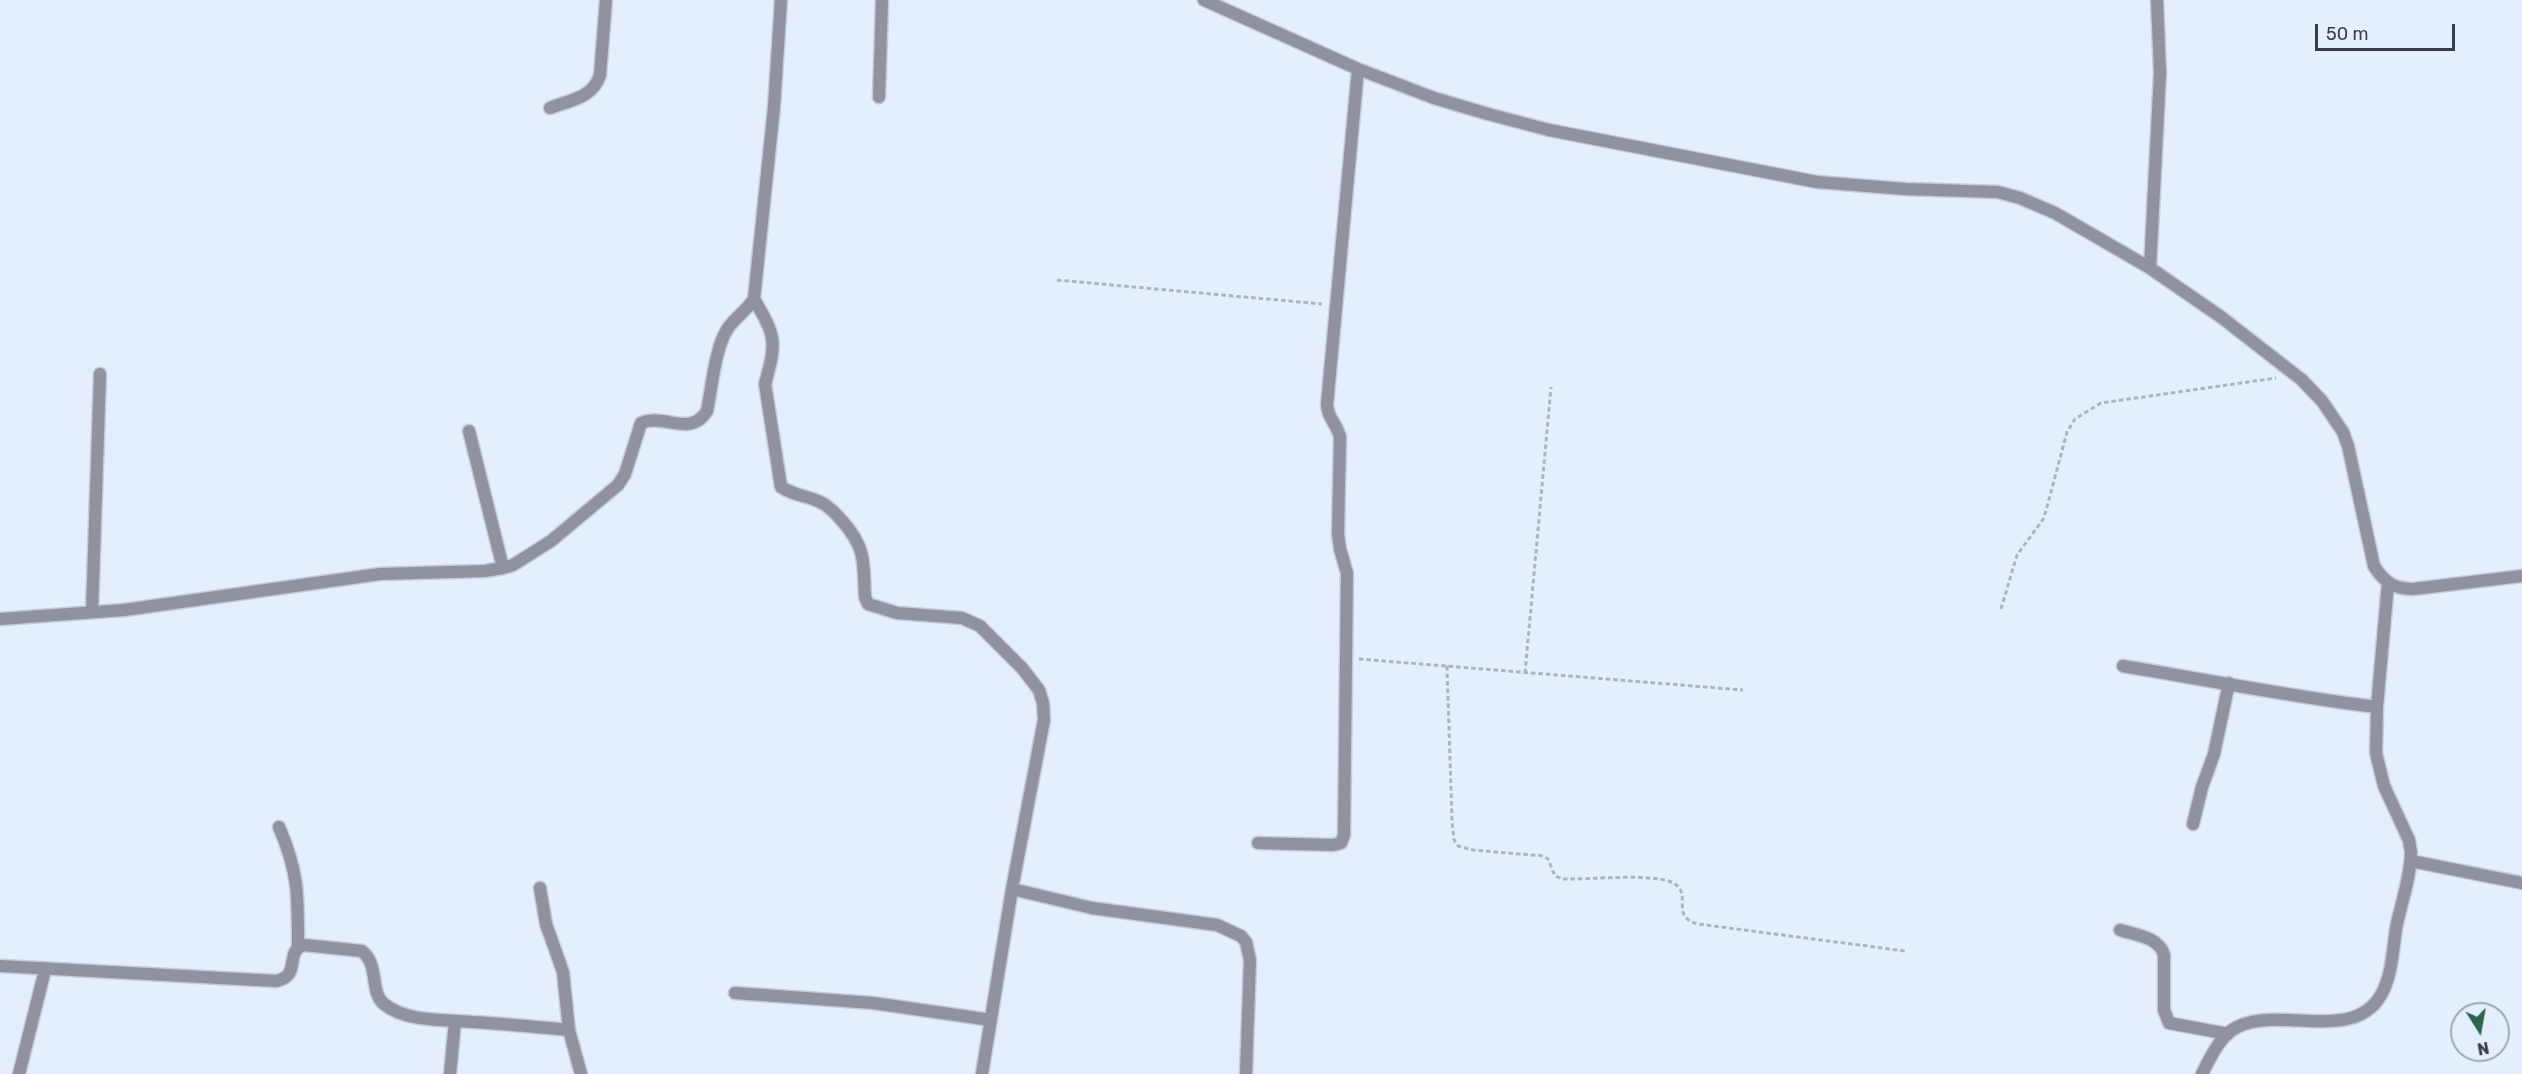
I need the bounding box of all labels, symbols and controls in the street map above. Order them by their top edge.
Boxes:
scale bar [2318,12,2458,50]
text: 50 m [2326,23,2369,45]
north arrow [2450,1002,2510,1062]
text: N [2476,1038,2491,1059]

